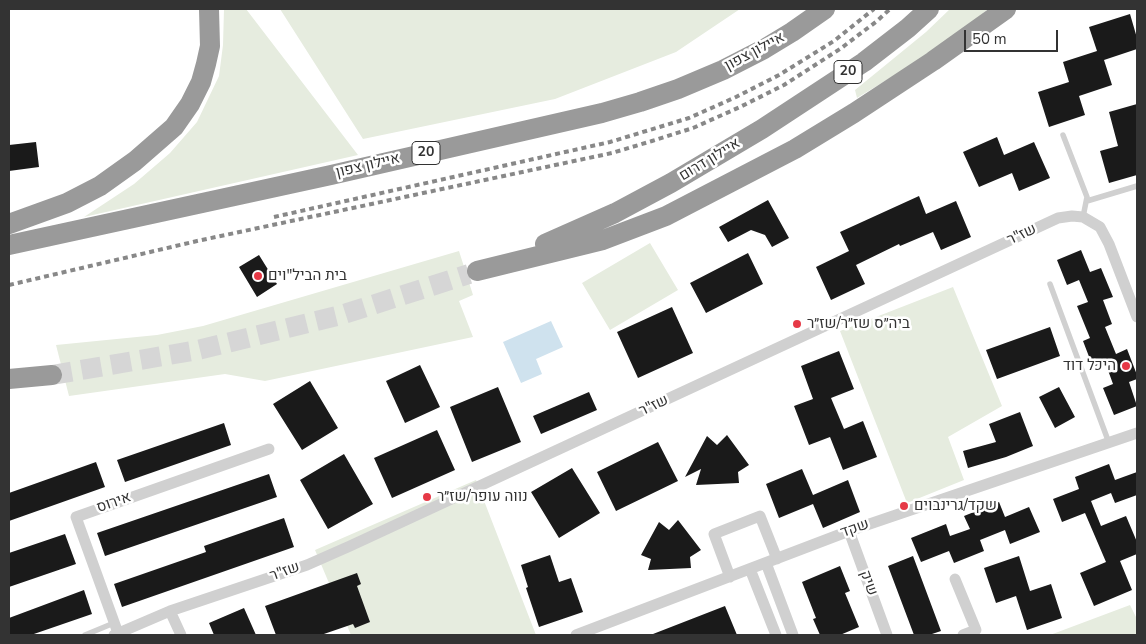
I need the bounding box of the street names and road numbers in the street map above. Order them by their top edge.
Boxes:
street label: איילון צפון [722,29,788,75]
road number: 20 [834,61,862,84]
street label: איילון דרום [676,135,744,185]
road number: 20 [412,142,440,164]
street label: איילון צפון [334,150,402,182]
street label: שז"ר [1004,220,1040,250]
street label: שז"ר [636,391,672,421]
street label: אירוס [94,489,134,517]
street label: שקד [838,516,872,542]
street label: שז"ר [268,559,302,585]
street label: שיק [855,568,881,598]

